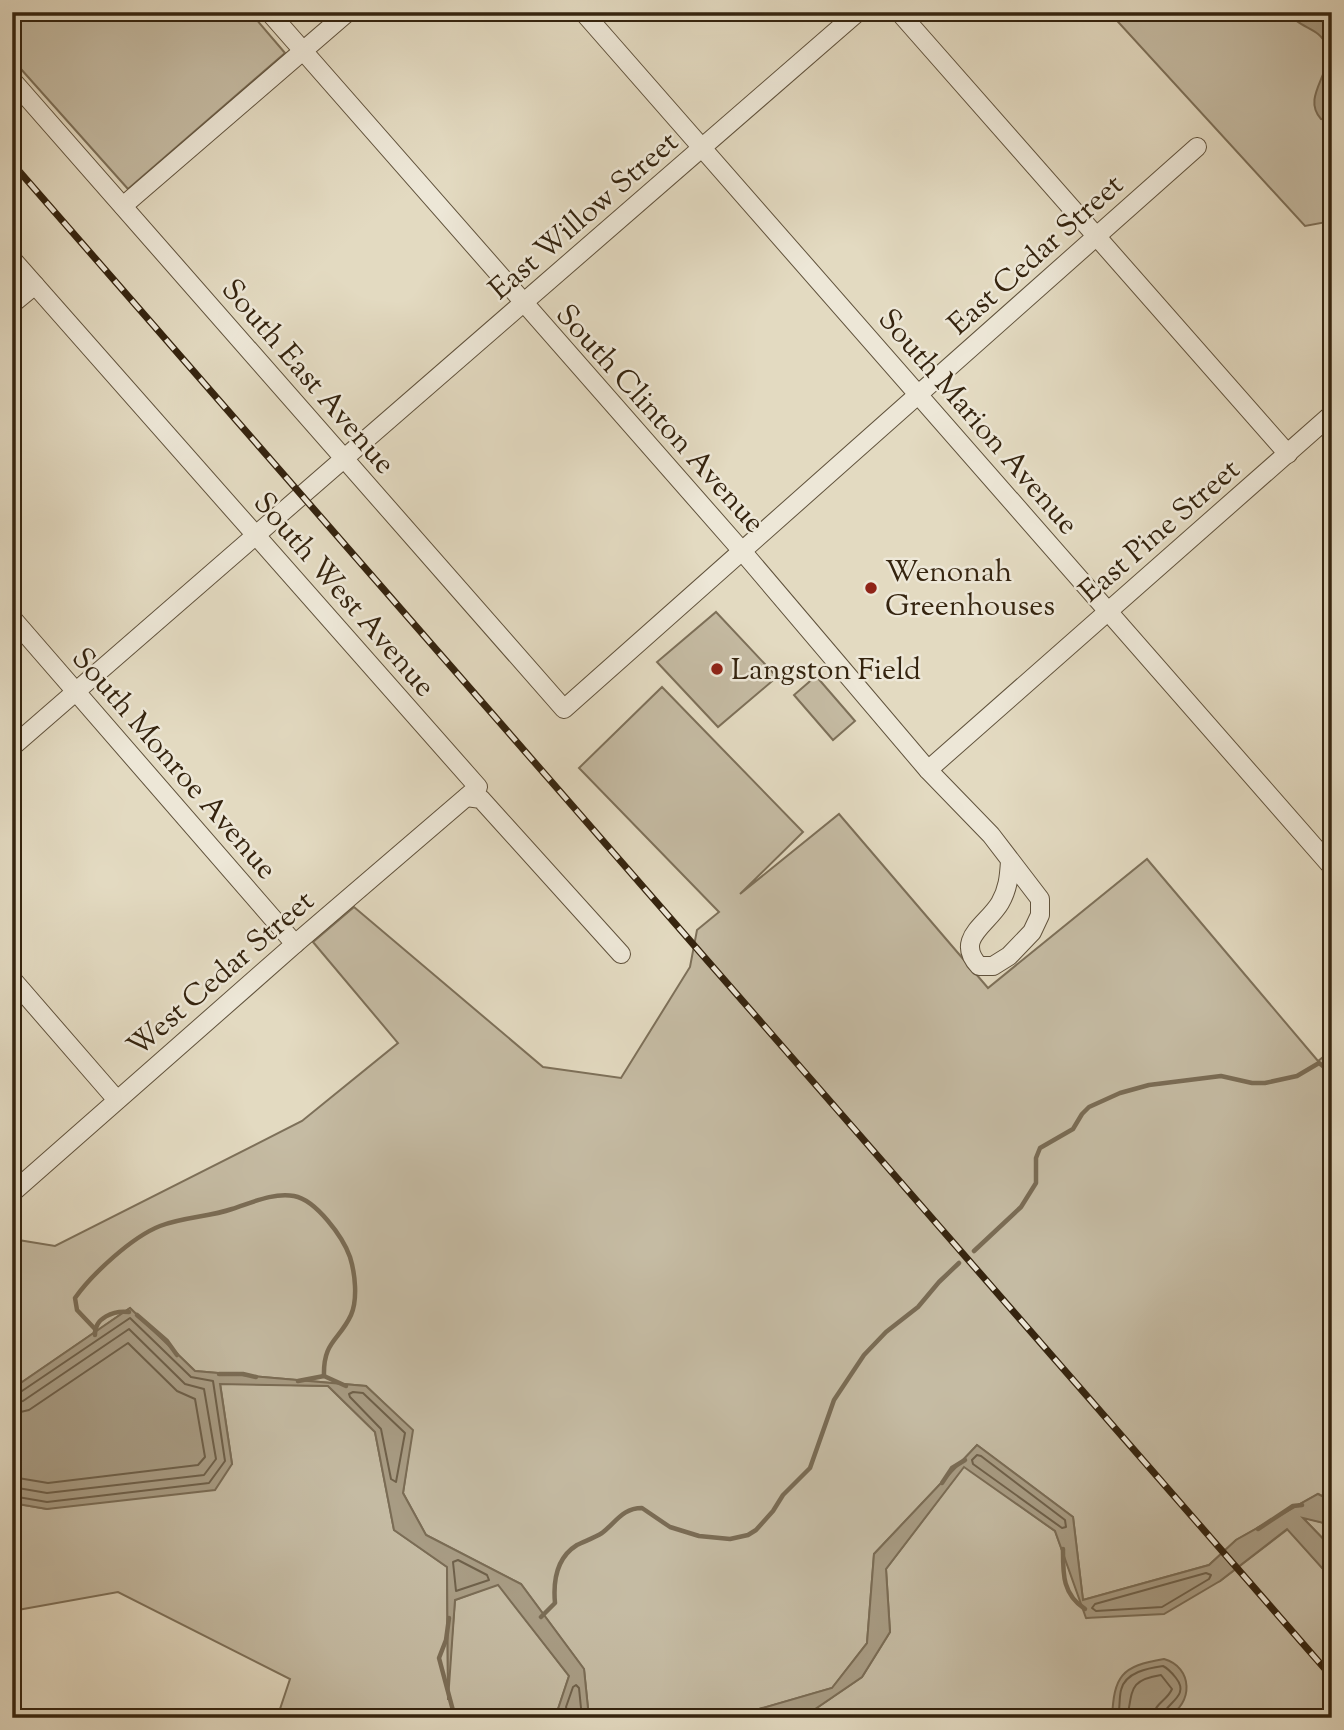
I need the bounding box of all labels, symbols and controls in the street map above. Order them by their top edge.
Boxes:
street label: East Willow Street [480,122,689,311]
street label: East Cedar Street [939,165,1134,347]
street label: South East Avenue [210,271,404,485]
street label: South Clinton Avenue [544,296,774,544]
street label: South Marion Avenue [867,300,1088,545]
street label: East Pine Street [1071,450,1250,614]
street label: South West Avenue [242,484,444,707]
place label: Wenonah Greenhouses [885,552,1055,629]
marker: Wenonah Greenhouses [863,580,879,596]
street label: South Monroe Avenue [60,639,286,890]
place label: Langston Field [731,650,921,693]
marker: Langston Field [709,661,725,677]
street label: West Cedar Street [119,881,325,1068]

